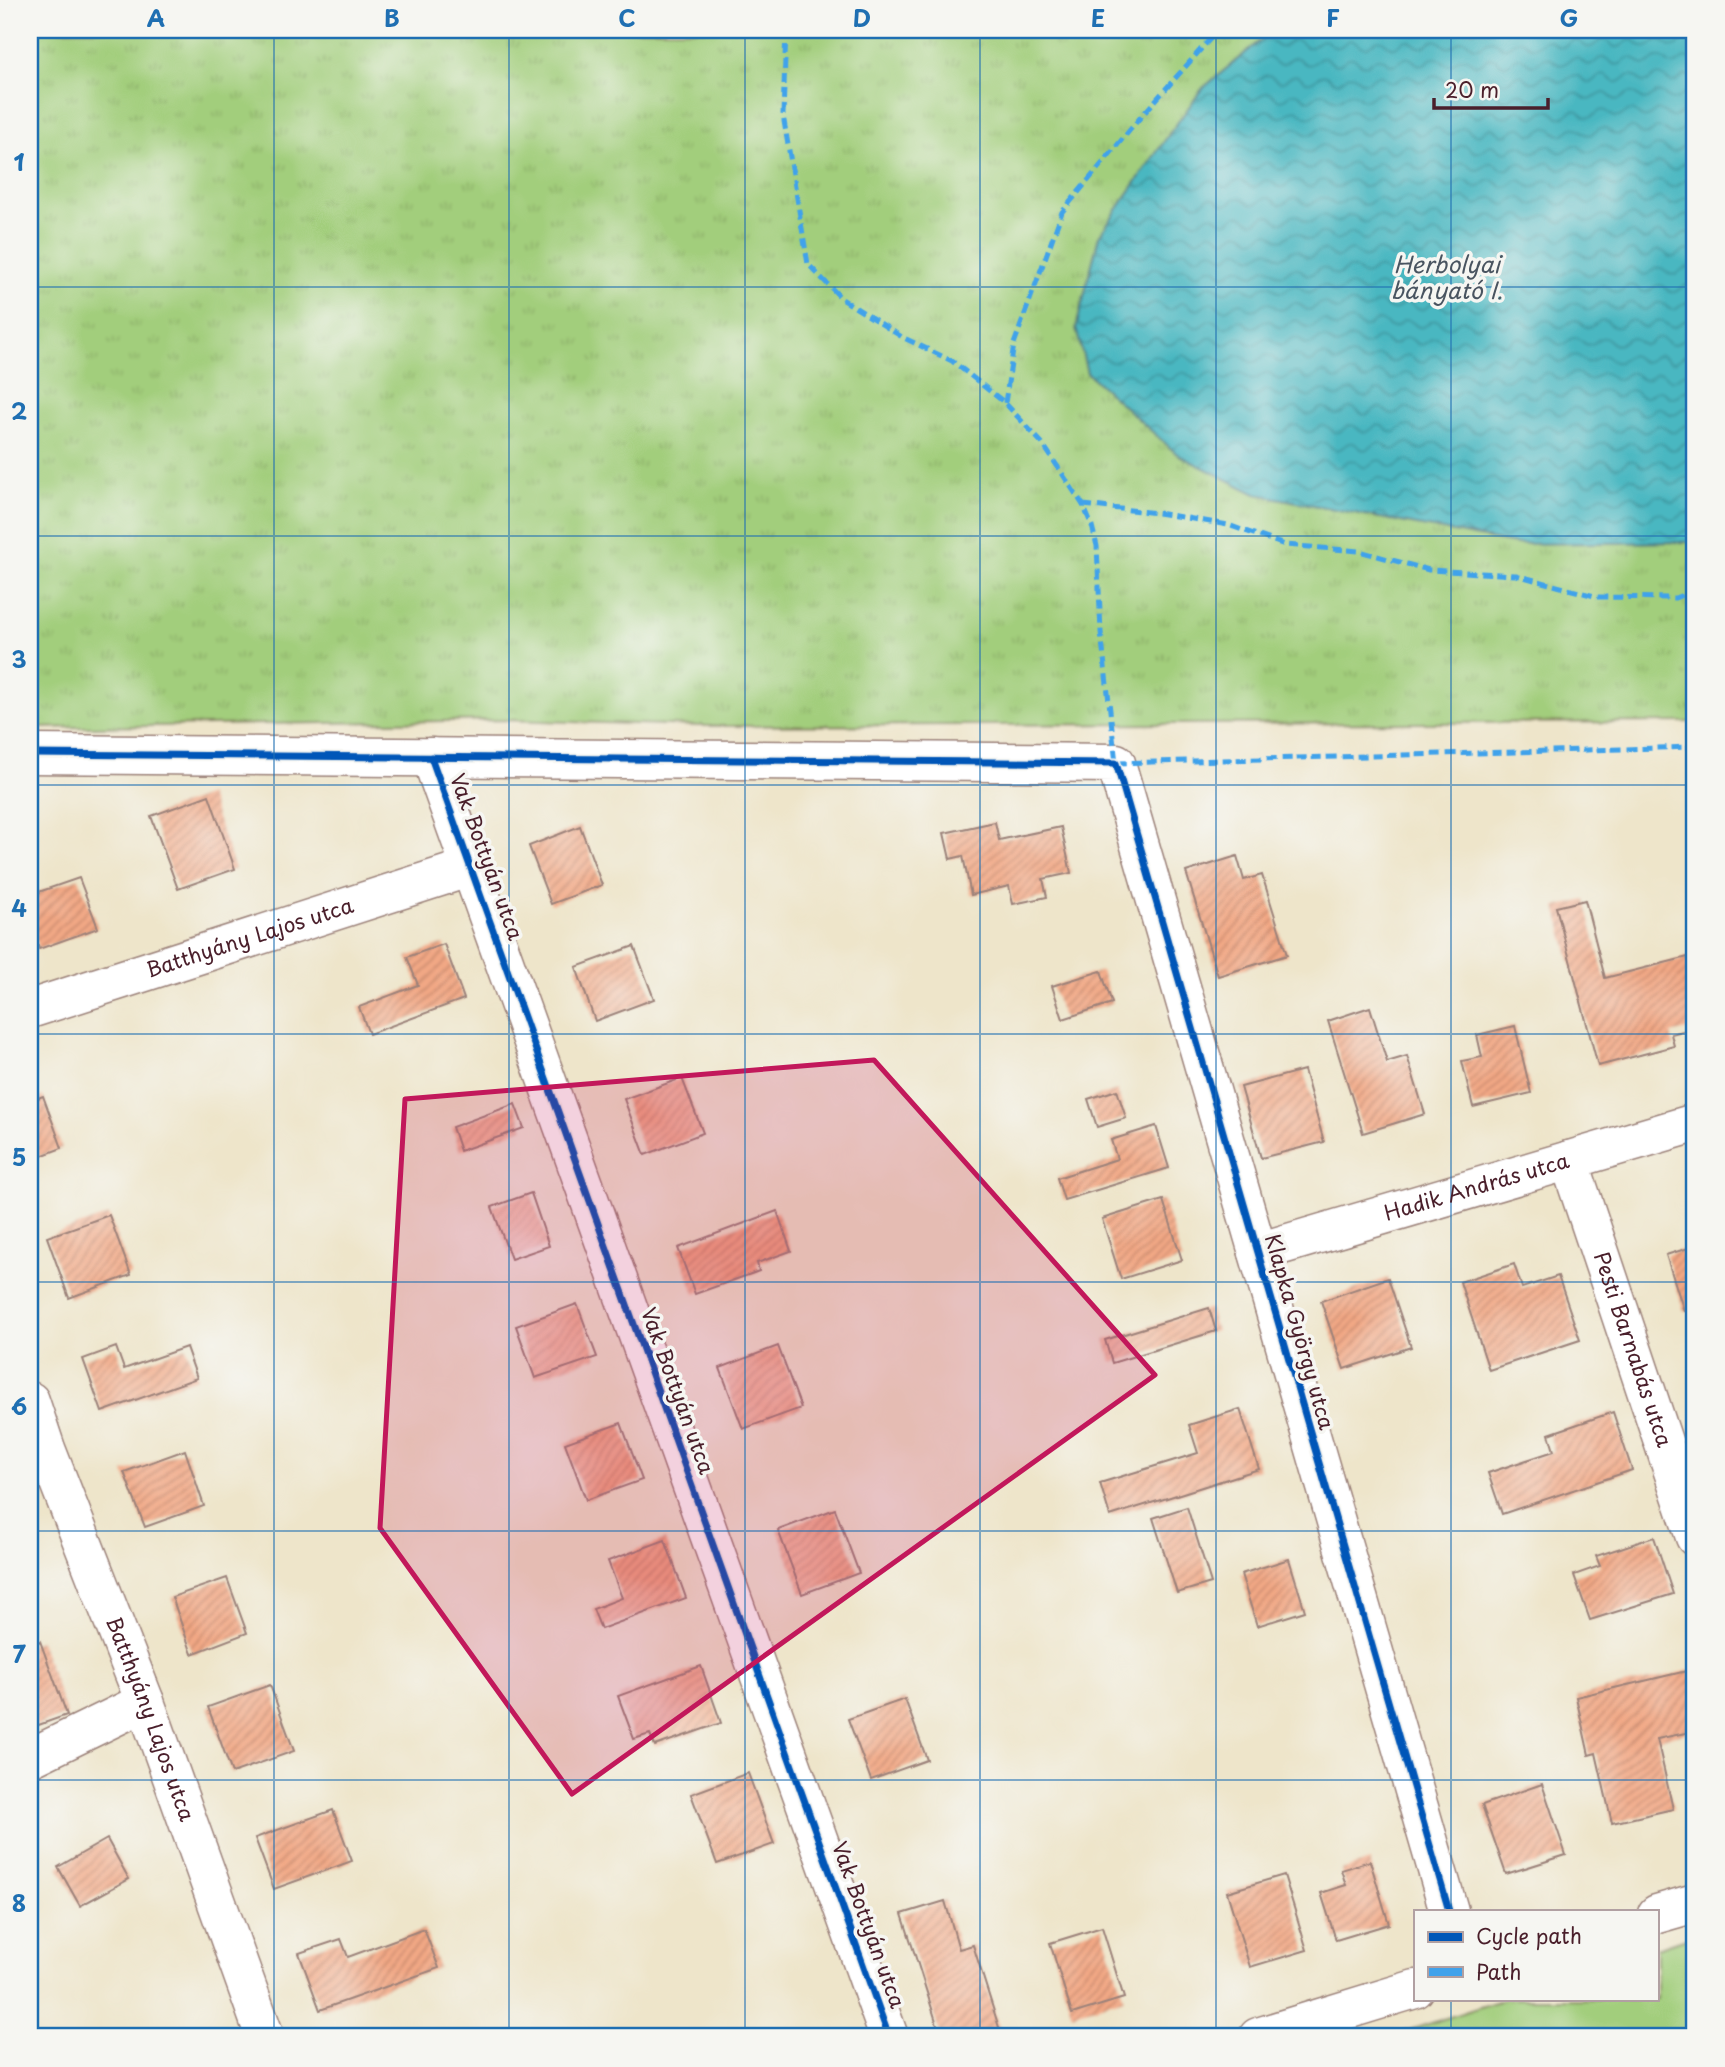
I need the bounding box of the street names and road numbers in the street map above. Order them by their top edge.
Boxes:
street label: Vak Bottyán utca [443,768,533,944]
street label: Batthyány Lajos utca [142,888,357,985]
street label: Hadik András utca [1380,1143,1572,1228]
street label: Klapka György utca [1258,1230,1344,1433]
street label: Pesti Barnabás utca [1587,1247,1682,1451]
street label: Vak Bottyán utca [634,1302,724,1478]
street label: Batthyány Lajos utca [99,1611,204,1825]
street label: Vak Bottyán utca [825,1836,915,2012]

